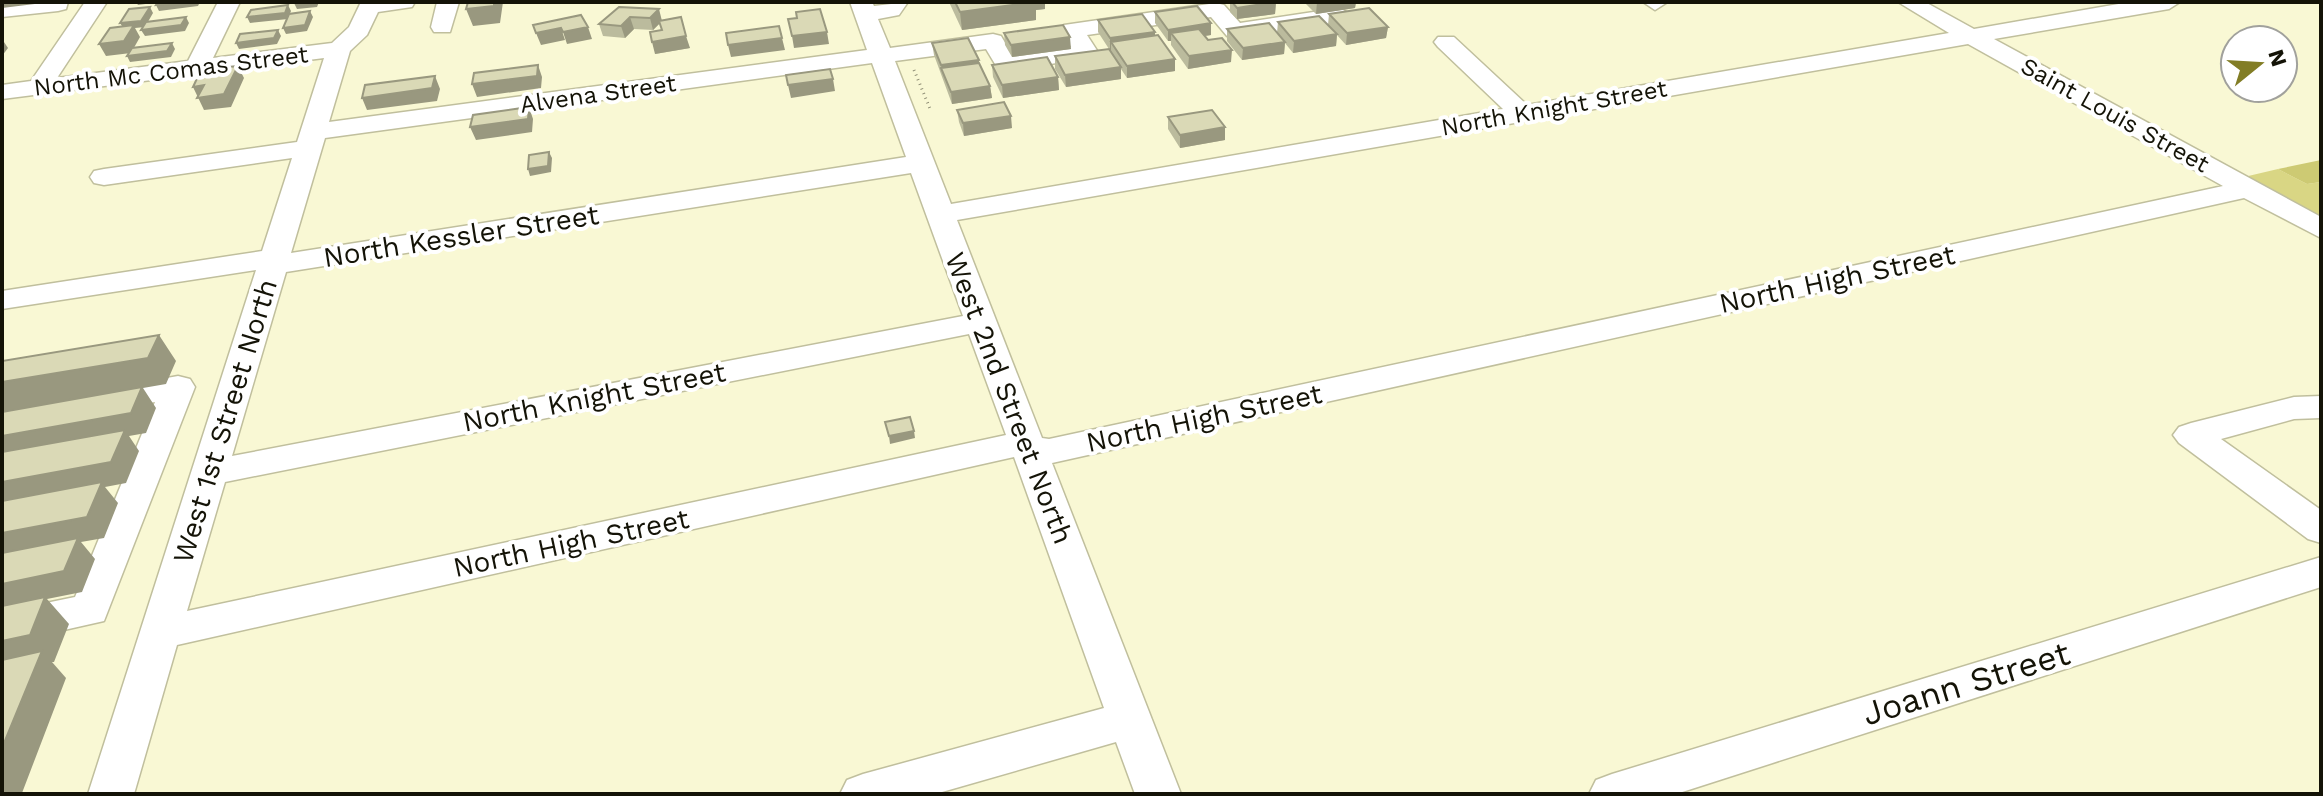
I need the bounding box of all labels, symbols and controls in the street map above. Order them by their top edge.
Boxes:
north arrow [2219,24,2299,104]
street label: North Mc Comas Street [32,40,310,102]
text: N [2263,46,2292,70]
street label: Saint Louis Street [2016,52,2214,178]
street label: Alvena Street [518,69,678,119]
street label: North Knight Street [1439,74,1669,142]
street label: North Kessler Street [321,198,601,274]
street label: North High Street [1716,238,1958,320]
street label: West 2nd Street North [938,248,1080,548]
street label: West 1st Street North [166,275,284,567]
street label: North Knight Street [460,355,728,439]
street label: North High Street [1083,377,1325,459]
street label: North High Street [450,502,692,584]
street label: Joann Street [1858,632,2074,734]

